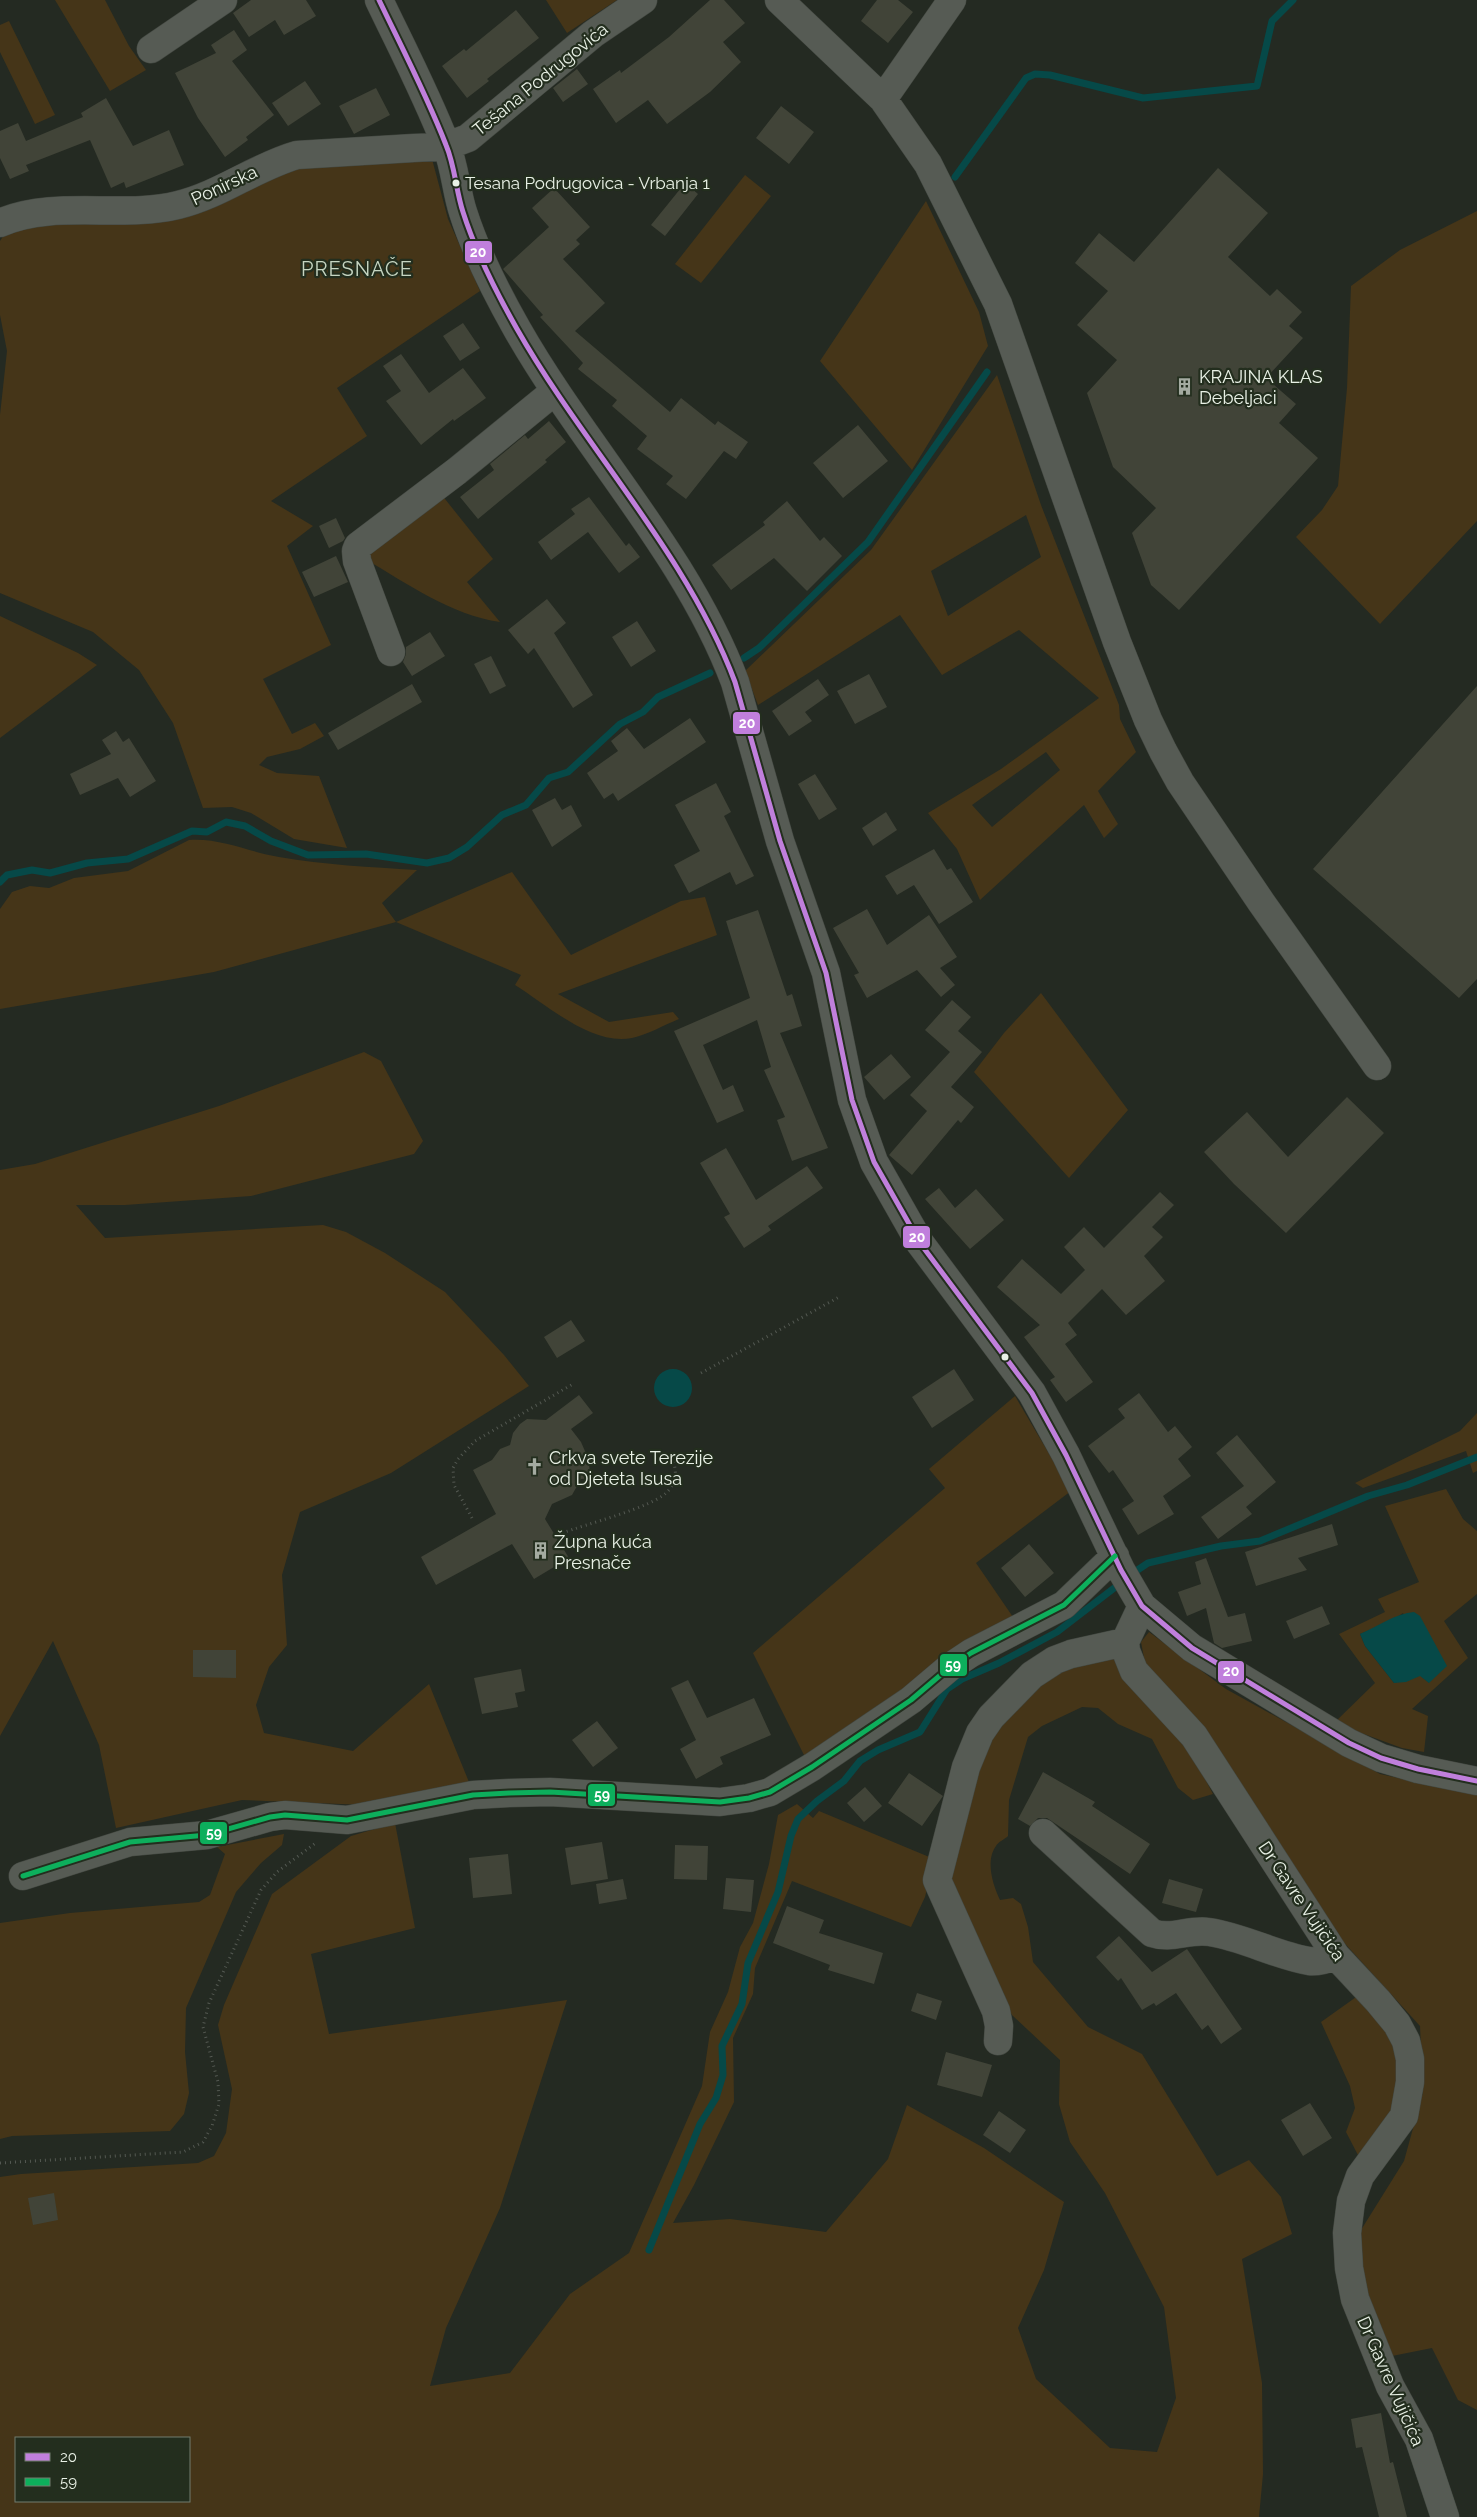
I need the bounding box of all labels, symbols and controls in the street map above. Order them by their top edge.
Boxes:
street label: Tešana Podrugovića [468,18,612,140]
street label: Ponirska [188,161,260,209]
place label: Tesana Podrugovica - Vrbanja 1 [465,173,710,193]
marker: Tesana Podrugovica - Vrbanja 1 [451,178,461,188]
line badge: 20 [464,240,493,264]
text: 20 [470,244,486,260]
district label: PRESNAČE [301,256,413,281]
place label: KRAJINA KLAS Debeljaci [1199,366,1323,408]
building icon: KRAJINA KLAS Debeljaci [1175,376,1195,396]
line badge: 20 [732,711,761,735]
text: 20 [739,715,755,731]
line badge: 20 [902,1225,931,1249]
text: 20 [909,1229,925,1245]
unlabelled marker [1000,1352,1010,1362]
place label: Crkva svete Terezije od Djeteta Isusa [549,1447,714,1489]
church icon: Crkva svete Terezije od Djeteta Isusa [525,1457,545,1477]
place label: Župna kuća Presnače [554,1530,652,1573]
building icon: Župna kuća Presnače [530,1541,550,1561]
line badge: 59 [939,1653,968,1677]
text: 59 [945,1657,961,1673]
line badge: 20 [1217,1660,1245,1684]
text: 20 [1223,1663,1239,1679]
line badge: 59 [587,1783,616,1807]
text: 59 [594,1787,610,1803]
line badge: 59 [199,1821,228,1845]
text: 59 [206,1825,222,1841]
street label: Dr Gavre Vujičića [1254,1837,1350,1965]
street label: Dr Gavre Vujičića [1353,2313,1429,2449]
legend [15,2437,190,2502]
text: 20 [60,2448,77,2466]
text: 59 [60,2473,77,2491]

